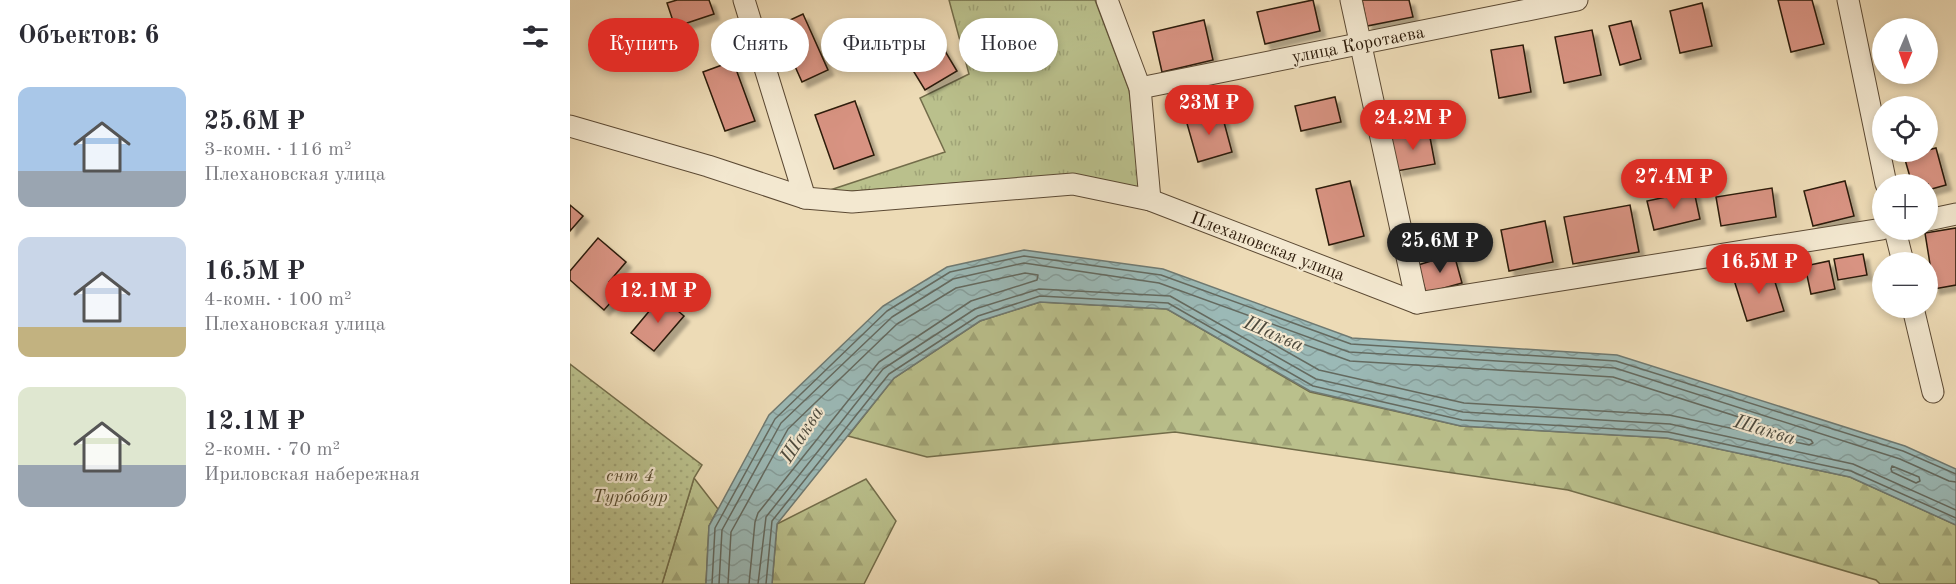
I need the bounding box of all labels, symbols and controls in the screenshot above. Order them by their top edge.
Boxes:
chip: Купить [588,18,699,72]
chip: Снять [711,18,809,72]
chip: Фильтры [821,18,947,72]
chip: Новое [959,18,1058,72]
north arrow [1872,18,1938,84]
map controls [1872,18,1938,318]
icon: filters [519,20,552,53]
text: Объектов: 6 [18,23,159,49]
street label: улица Коротаева [1290,23,1426,67]
pin: 23M ₽ [1167,85,1251,136]
text: 23M ₽ [1179,94,1239,114]
button: locate [1872,96,1938,162]
pin: 24.2M ₽ [1358,100,1468,151]
text: 25.6M ₽ [204,109,305,135]
text: 24.2M ₽ [1374,109,1452,129]
icon: home [66,111,138,183]
text: 3-комн. · 116 m² [204,140,352,160]
pin: 27.4M ₽ [1619,159,1729,210]
text: Плехановская улица [204,165,386,185]
text: 27.4M ₽ [1635,168,1713,188]
button: + [1872,174,1938,240]
street label: Плехановская улица [1188,209,1347,285]
pin: 25.6M ₽ [1385,223,1495,274]
text: 25.6M ₽ [1401,232,1479,252]
pin: 16.5M ₽ [1704,244,1814,295]
button: − [1872,252,1938,318]
text: 16.5M ₽ [1720,253,1798,273]
text: 16.5M ₽ [204,259,305,285]
icon: home [66,261,138,333]
pin: 12.1M ₽ [603,273,713,324]
text: 12.1M ₽ [619,282,697,302]
text: 4-комн. · 100 m² [204,290,352,310]
water label: Шаква [1239,313,1306,356]
text: Плехановская улица [204,315,386,335]
water label: Шаква [777,403,828,468]
text: 12.1M ₽ [204,409,305,435]
icon: home [66,411,138,483]
water label: Шаква [1730,412,1798,450]
text: 2-комн. · 70 m² [204,440,340,460]
text: Ириловская набережная [204,465,420,485]
park label: снт 4 Турбобур [592,467,668,506]

